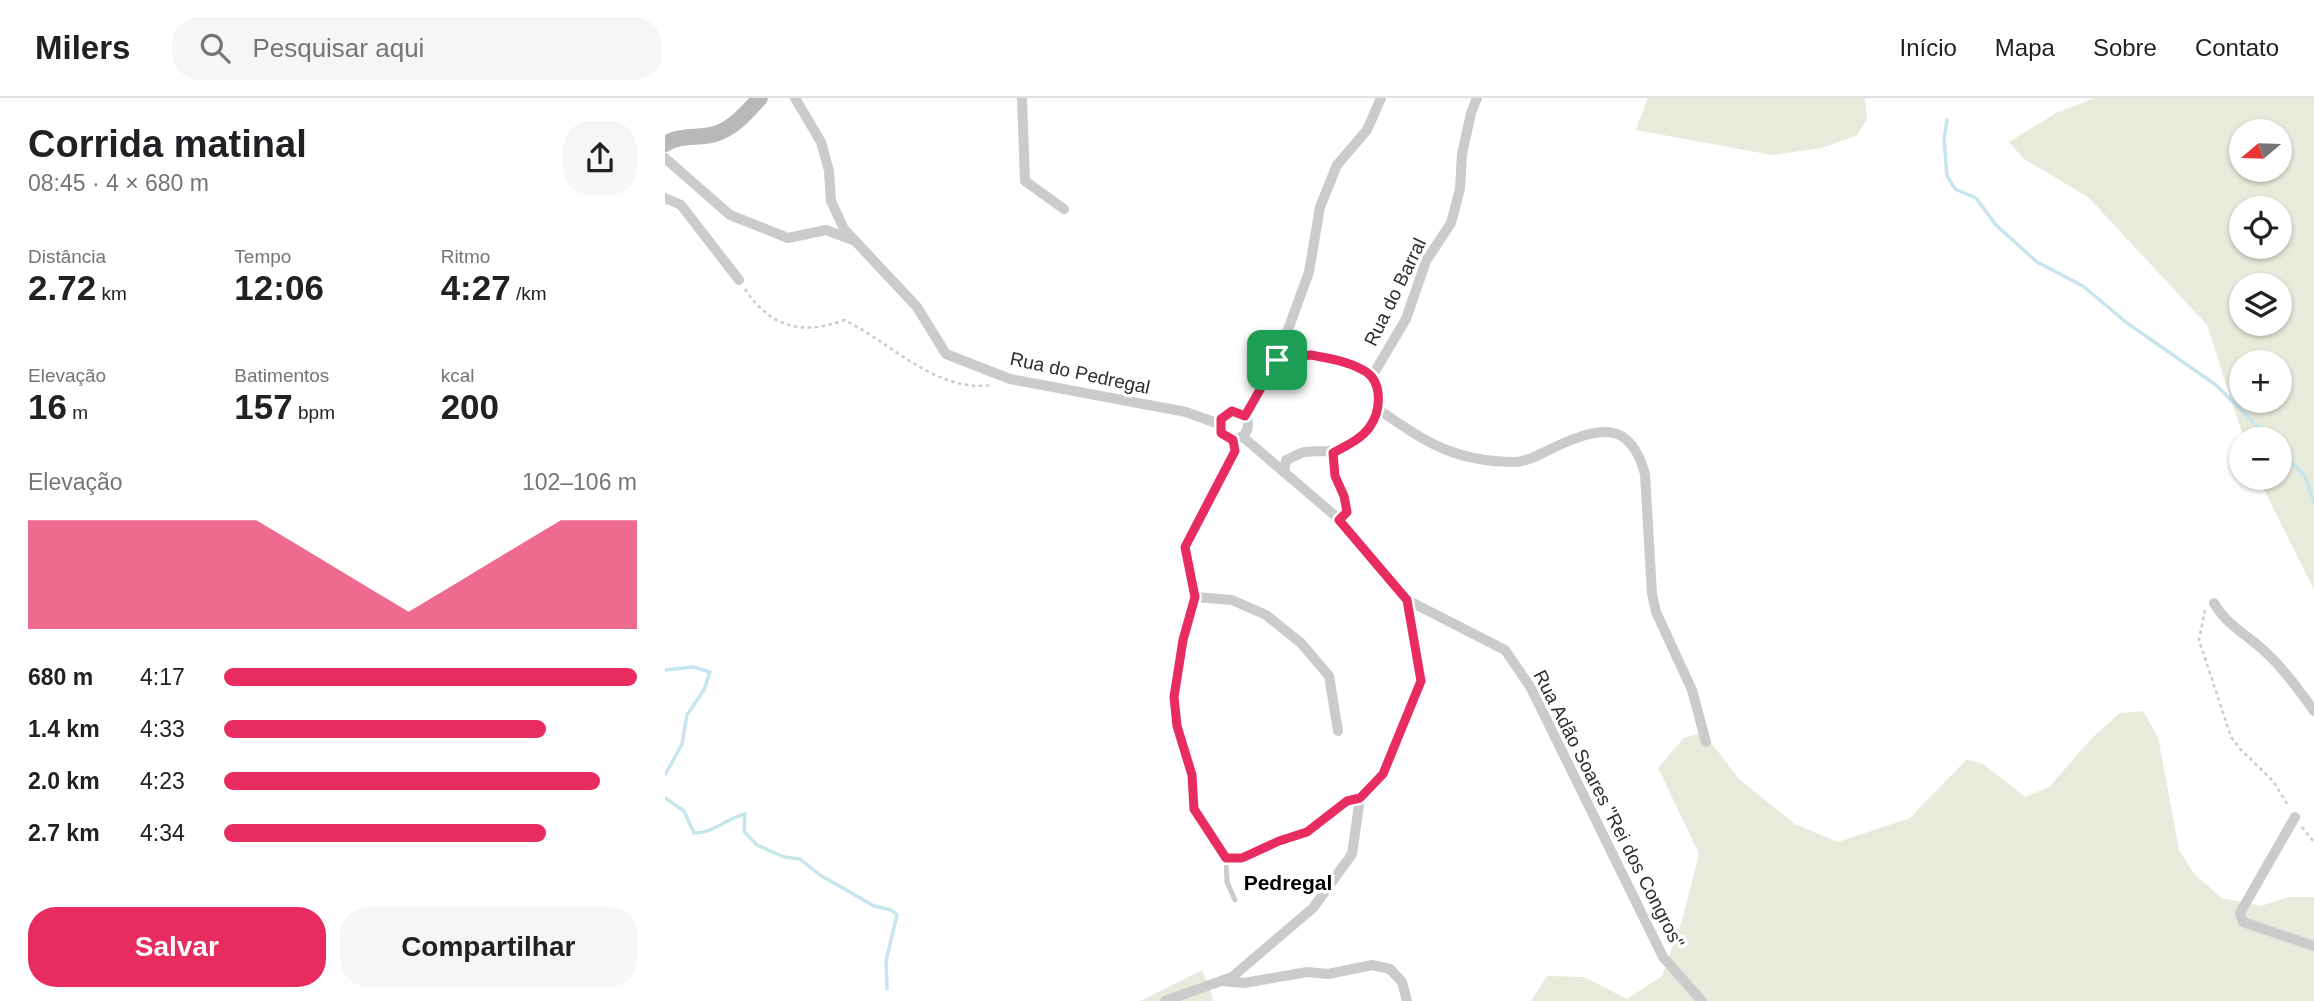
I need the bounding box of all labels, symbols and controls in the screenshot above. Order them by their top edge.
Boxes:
search box [172,17,662,80]
text: Milers [35,29,130,66]
icon: search [196,29,234,67]
text: Pesquisar aqui [252,33,424,63]
text: Início [1899,34,1957,61]
text: Mapa [1995,34,2055,61]
text: Sobre [2093,34,2157,61]
text: Contato [2195,34,2279,61]
north arrow [2229,119,2293,182]
map controls [2229,119,2292,490]
button: share [563,121,637,195]
text: Corrida matinal [28,123,307,165]
text: 08:45 · 4 × 680 m [28,170,209,196]
button: locate [2229,196,2292,259]
street label: Rua do Barral [1360,235,1430,349]
text: Distância [28,246,106,267]
text: Tempo [234,246,291,267]
text: Ritmo [441,246,490,267]
text: 2.72 [28,268,96,307]
text: 12:06 [234,268,324,307]
text: 4:27 [441,268,511,307]
button: layers [2229,273,2292,336]
text: km [96,283,127,304]
text: /km [511,283,547,304]
pin [1247,330,1307,390]
icon: arrive [1258,341,1296,379]
street label: Rua do Pedregal [1008,348,1152,398]
button: + [2229,350,2292,413]
text: Elevação [28,365,106,386]
text: Batimentos [234,365,329,386]
text: kcal [441,365,474,386]
text: 16 [28,387,67,426]
text: 157 [234,387,293,426]
text: 200 [441,387,499,426]
text: m [67,402,88,423]
text: bpm [293,402,335,423]
button: − [2229,427,2292,490]
text: Elevação [28,469,123,495]
text: 102–106 m [522,469,637,495]
text: 680 m [28,664,93,690]
text: 4:17 [140,664,185,690]
street label: Rua Adão Soares "Rei dos Congros" [1529,666,1689,952]
text: 1.4 km [28,716,100,742]
text: 4:33 [140,716,185,742]
text: 2.0 km [28,768,100,794]
text: 4:23 [140,768,185,794]
text: 2.7 km [28,820,100,846]
text: 4:34 [140,820,185,846]
district label: Pedregal [1244,871,1332,894]
button: Salvar [28,907,326,987]
button: Compartilhar [340,907,637,987]

